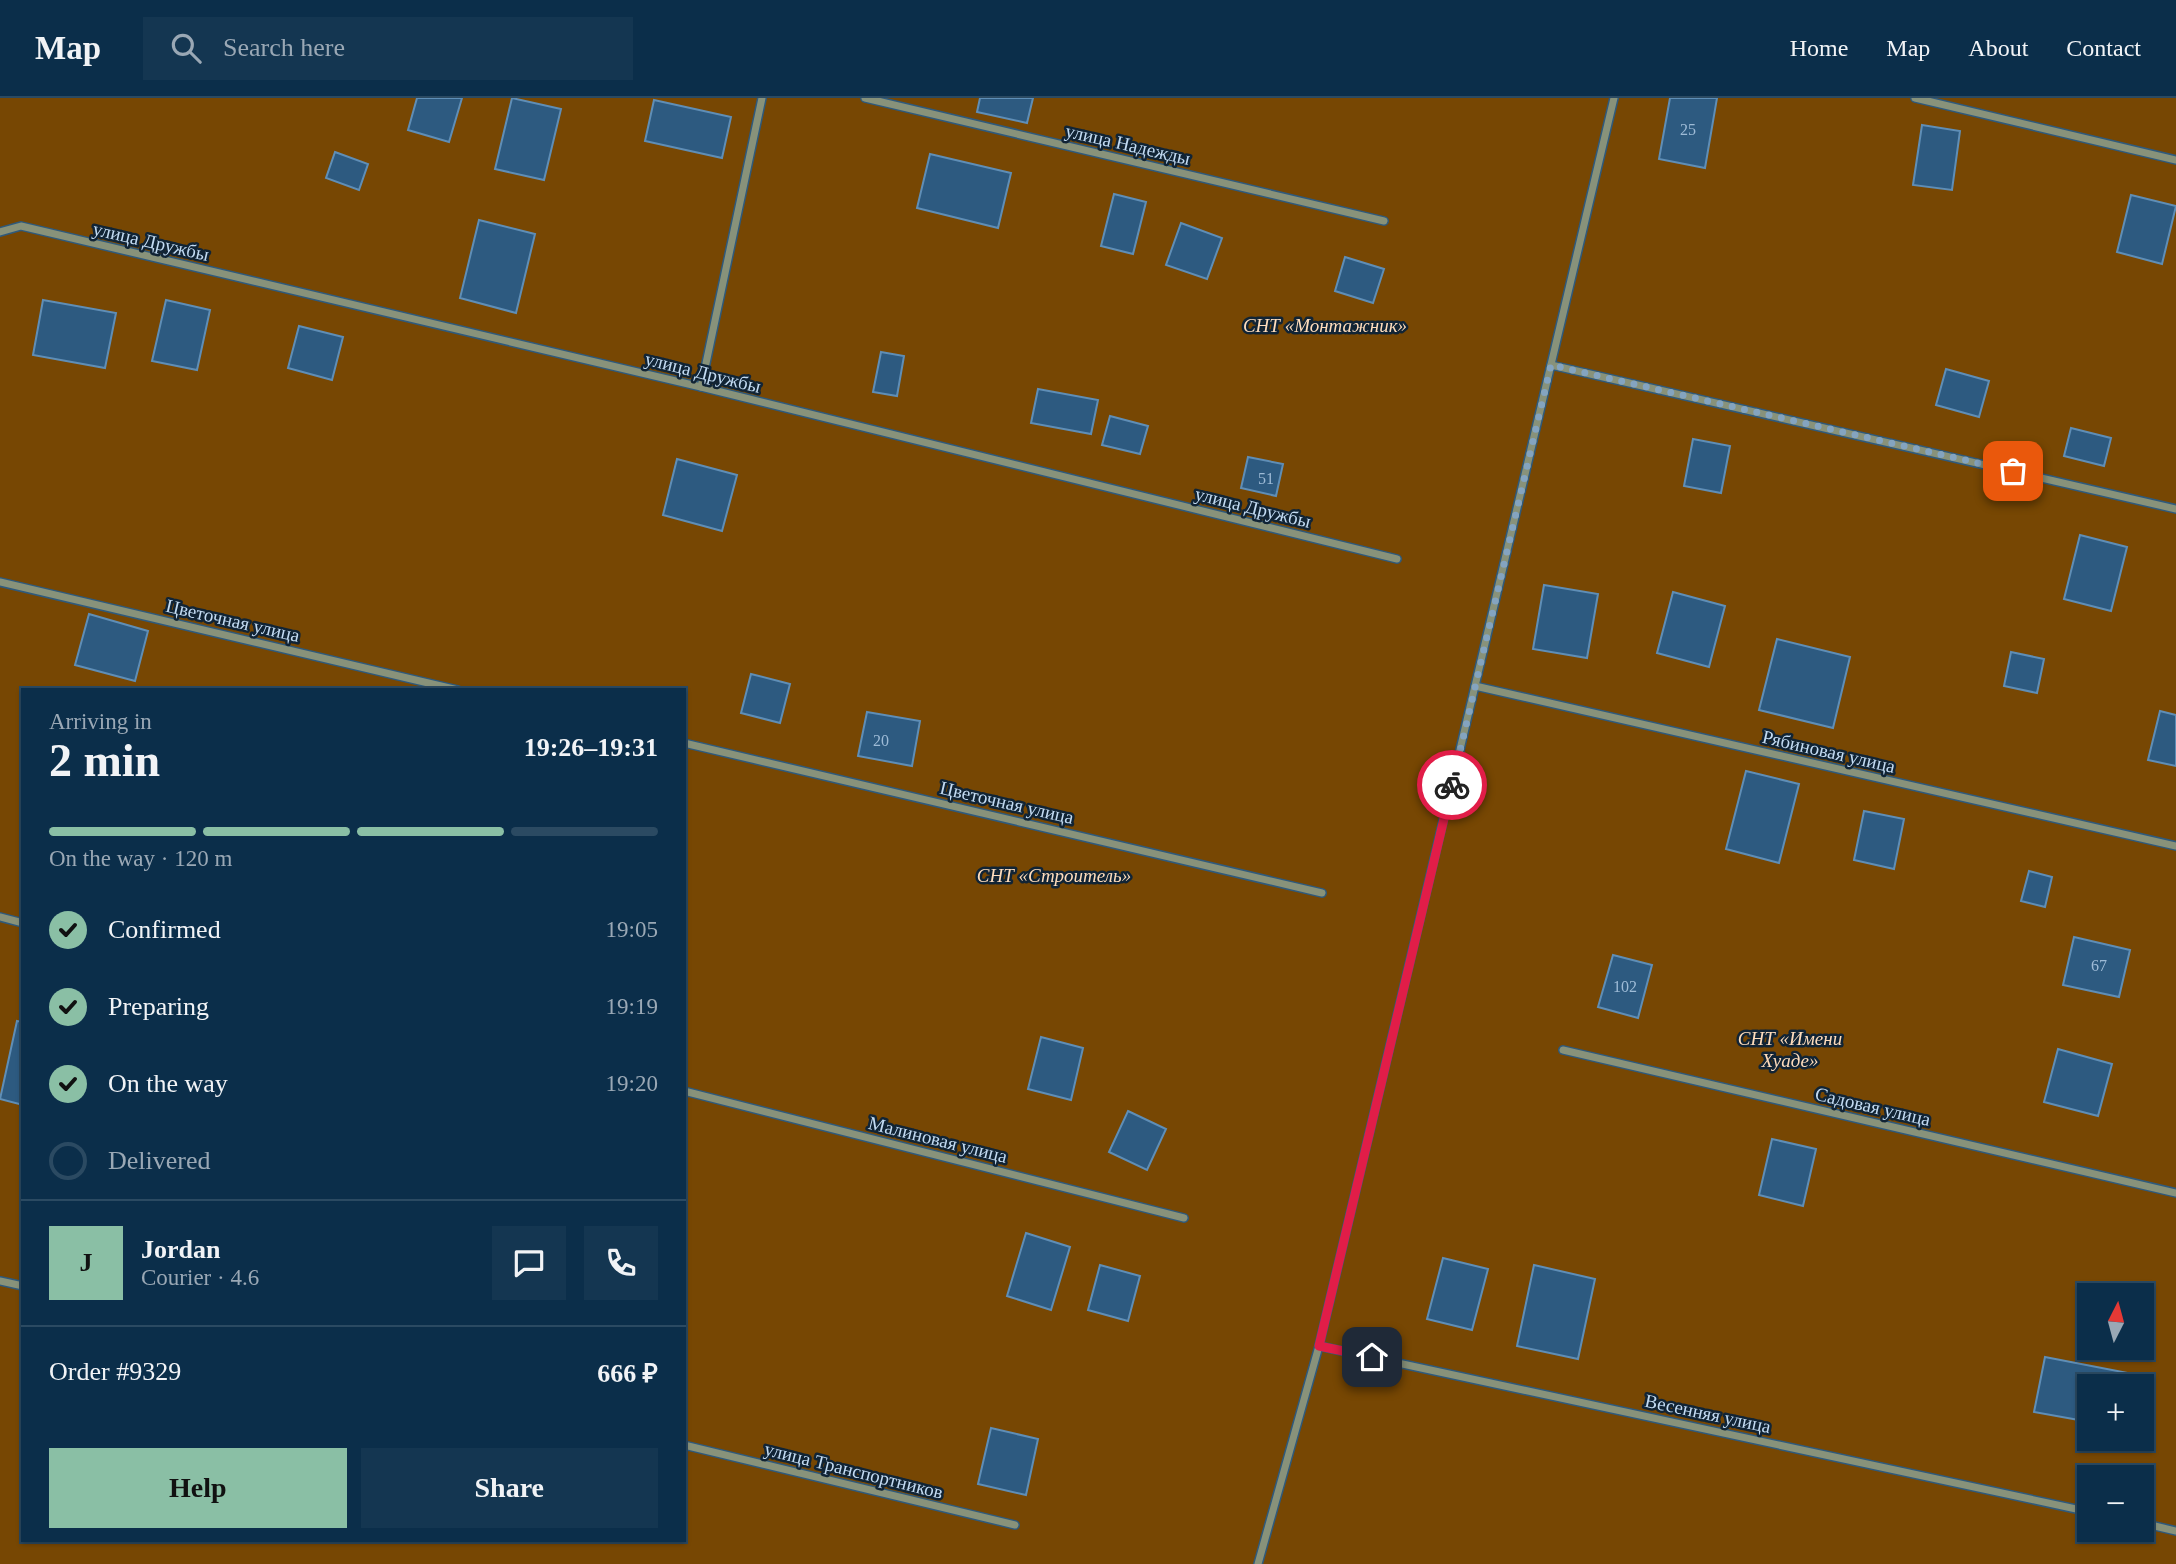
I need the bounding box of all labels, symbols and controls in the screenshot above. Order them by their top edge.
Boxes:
search box [143,17,633,80]
icon: search [167,29,205,67]
text: Map [35,30,101,66]
text: Search here [223,33,345,62]
text: Home [1790,35,1848,61]
text: Map [1886,35,1930,61]
text: About [1968,35,2028,61]
text: Contact [2066,35,2141,61]
street label: улица Надежды [1063,120,1193,169]
house number: 25 [1680,121,1696,138]
street label: улица Дружбы [91,218,211,265]
park label: СНТ «Монтажник» [1243,315,1407,336]
street label: улица Дружбы [643,348,763,397]
pin [1983,441,2043,501]
icon: bag [1994,452,2032,490]
house number: 51 [1258,470,1274,487]
street label: улица Дружбы [1193,483,1313,532]
street label: Цветочная улица [164,595,302,646]
text: Arriving in [49,709,152,734]
street label: Рябиновая улица [1760,726,1898,777]
house number: 20 [873,732,889,749]
text: 19:26–19:31 [524,733,658,762]
text: 2 min [49,735,160,786]
courier [1417,750,1487,820]
icon: bike [1433,766,1471,804]
street label: Цветочная улица [938,777,1076,828]
text: On the way · 120 m [49,846,232,871]
park label: СНТ «Строитель» [977,865,1131,886]
icon: check [49,911,87,949]
text: Confirmed [108,915,221,944]
text: 19:05 [606,917,658,942]
house number: 67 [2091,957,2107,974]
house number: 102 [1613,978,1637,995]
icon: check [49,988,87,1026]
text: Preparing [108,992,209,1021]
text: 19:19 [606,994,658,1019]
park label: СНТ «Имени Хуаде» [1738,1028,1842,1071]
icon: check [49,1065,87,1103]
text: On the way [108,1069,228,1098]
text: 19:20 [606,1071,658,1096]
street label: Садовая улица [1813,1083,1933,1130]
street label: Малиновая улица [866,1112,1010,1167]
text: Delivered [108,1146,211,1175]
button: chat [492,1226,566,1300]
button: phone [584,1226,658,1300]
text: Jordan [141,1235,220,1264]
text: J [80,1248,93,1277]
text: Courier · 4.6 [141,1265,259,1290]
north arrow [2077,1283,2154,1360]
map controls [2077,1283,2154,1542]
pin [1342,1327,1402,1387]
icon: home [1353,1338,1391,1376]
text: Order #9329 [49,1357,181,1386]
text: 666 ₽ [597,1359,658,1388]
button: + [2077,1374,2154,1451]
street label: Весенняя улица [1643,1390,1773,1437]
street label: улица Транспортников [762,1438,945,1503]
button: Help [49,1448,347,1528]
button: Share [361,1448,658,1528]
button: − [2077,1465,2154,1542]

